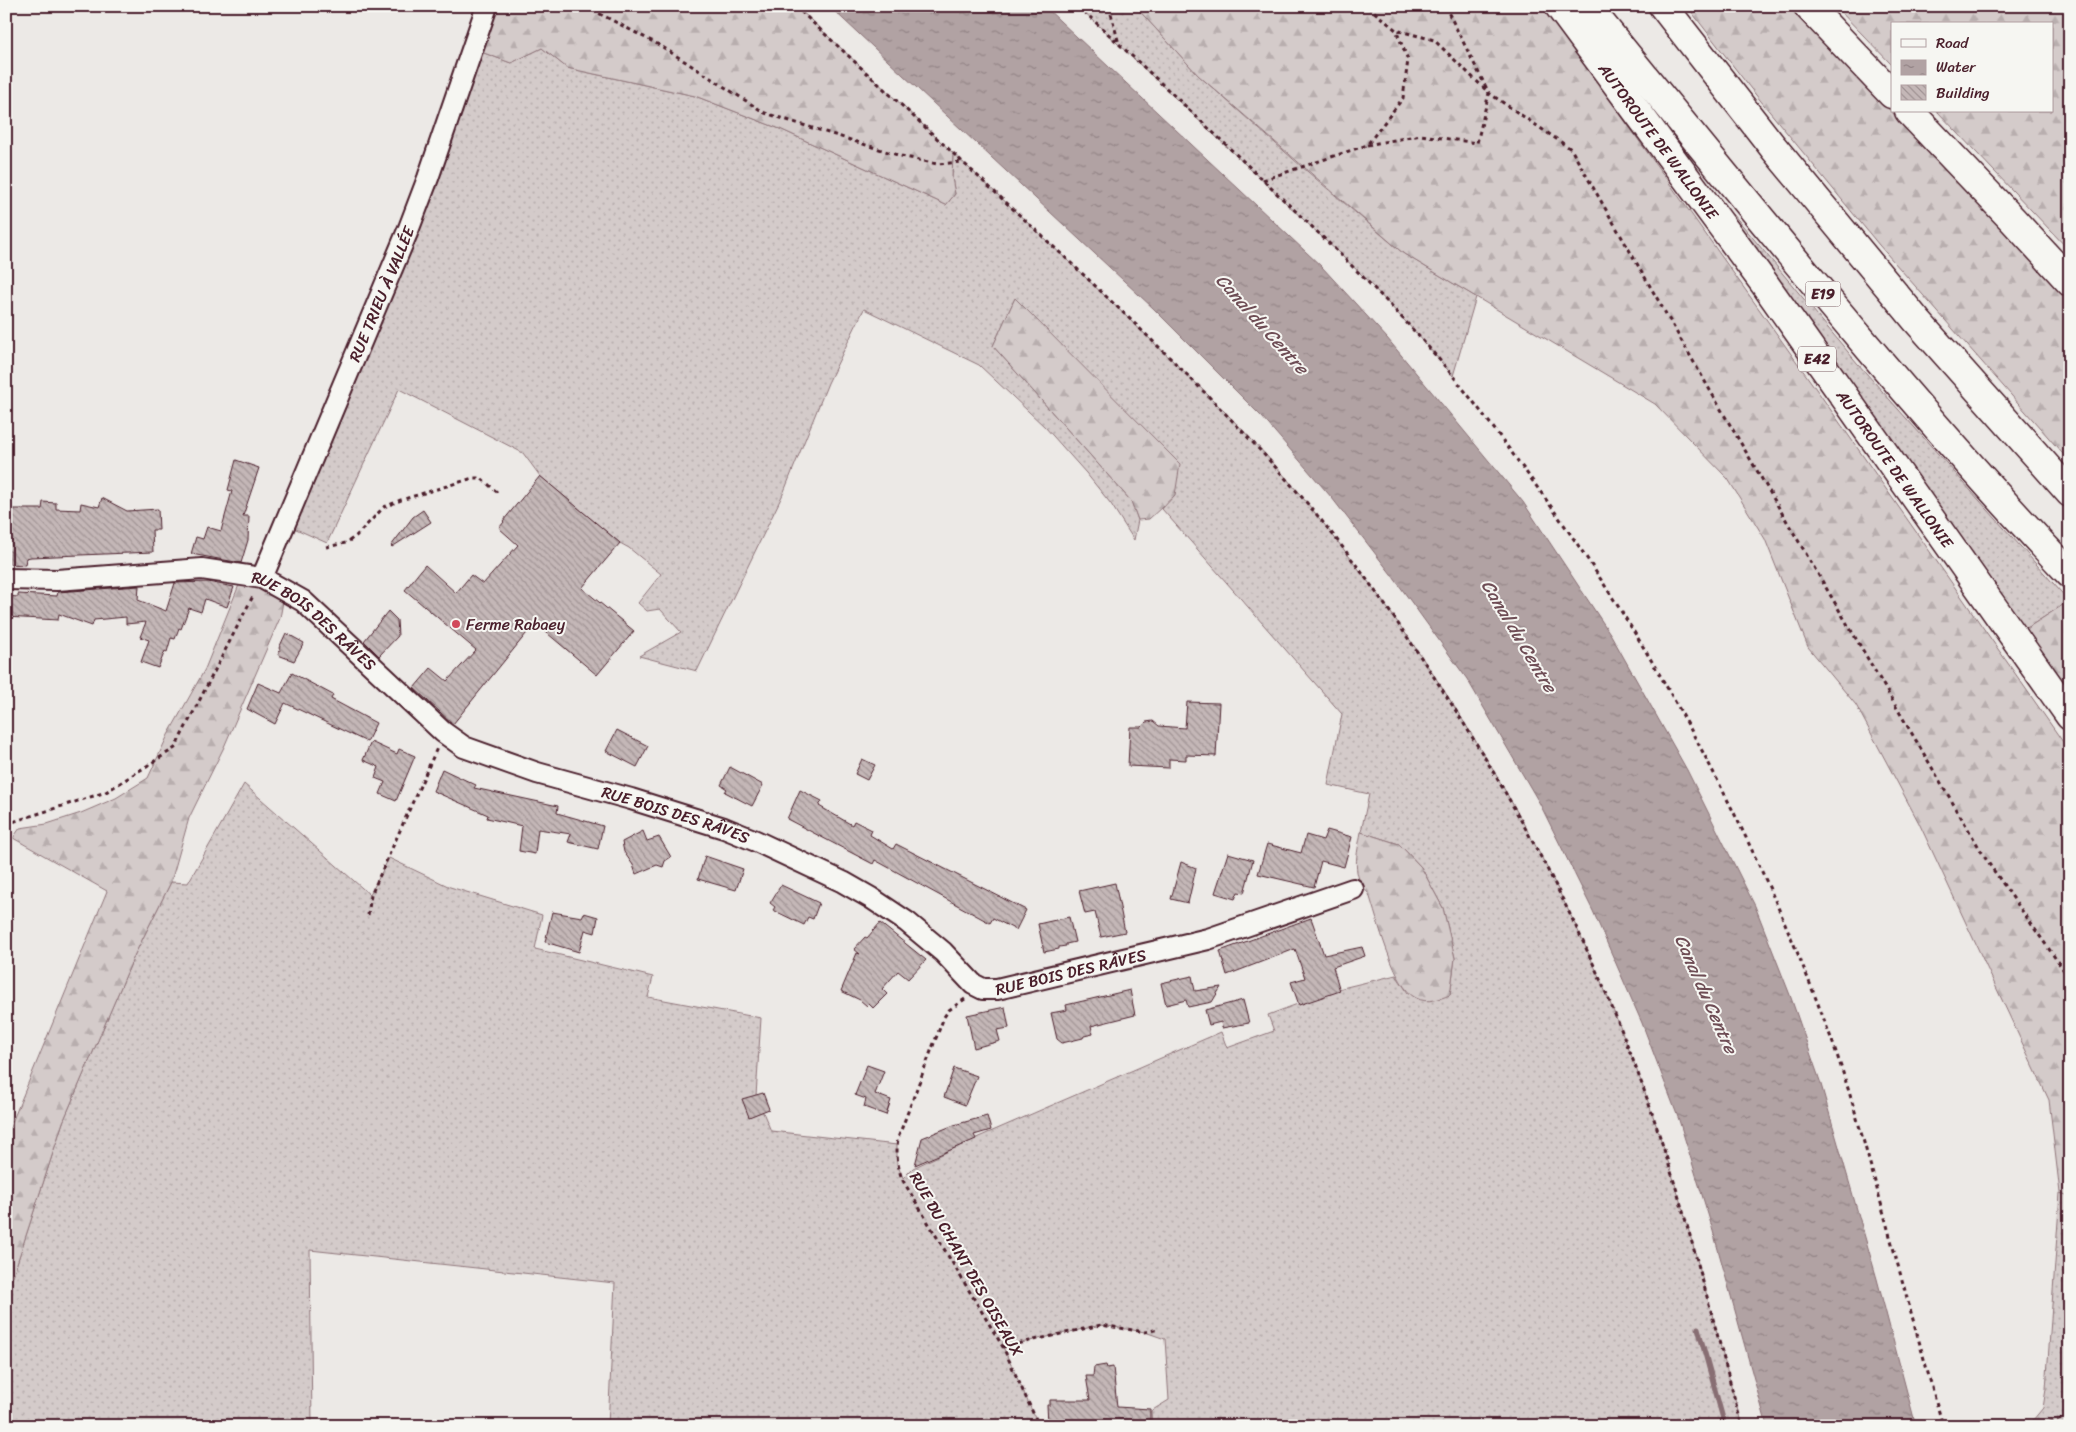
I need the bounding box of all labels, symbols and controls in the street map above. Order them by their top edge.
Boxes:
legend [1891,22,2054,112]
text: Road [1936,30,1969,56]
text: Water [1936,54,1976,80]
street label: AUTOROUTE DE WALLONIE [1590,56,1727,227]
text: Building [1936,80,1990,106]
street label: RUE TRIEU À VALLÉE [340,221,424,367]
water label: Canal du Centre [1208,266,1318,383]
road number: E19 [1806,282,1840,306]
road number: E42 [1798,346,1836,372]
street label: AUTOROUTE DE WALLONIE [1828,383,1962,555]
street label: RUE BOIS DES RÂVES [250,563,383,678]
water label: Canal du Centre [1472,573,1566,700]
place label: Ferme Rabaey [466,610,566,639]
marker: Ferme Rabaey [450,618,462,630]
street label: RUE BOIS DES RÂVES [598,778,754,852]
water label: Canal du Centre [1665,929,1747,1060]
street label: RUE BOIS DES RÂVES [992,940,1149,1004]
street label: RUE DU CHANT DES OISEAUX [901,1166,1032,1363]

